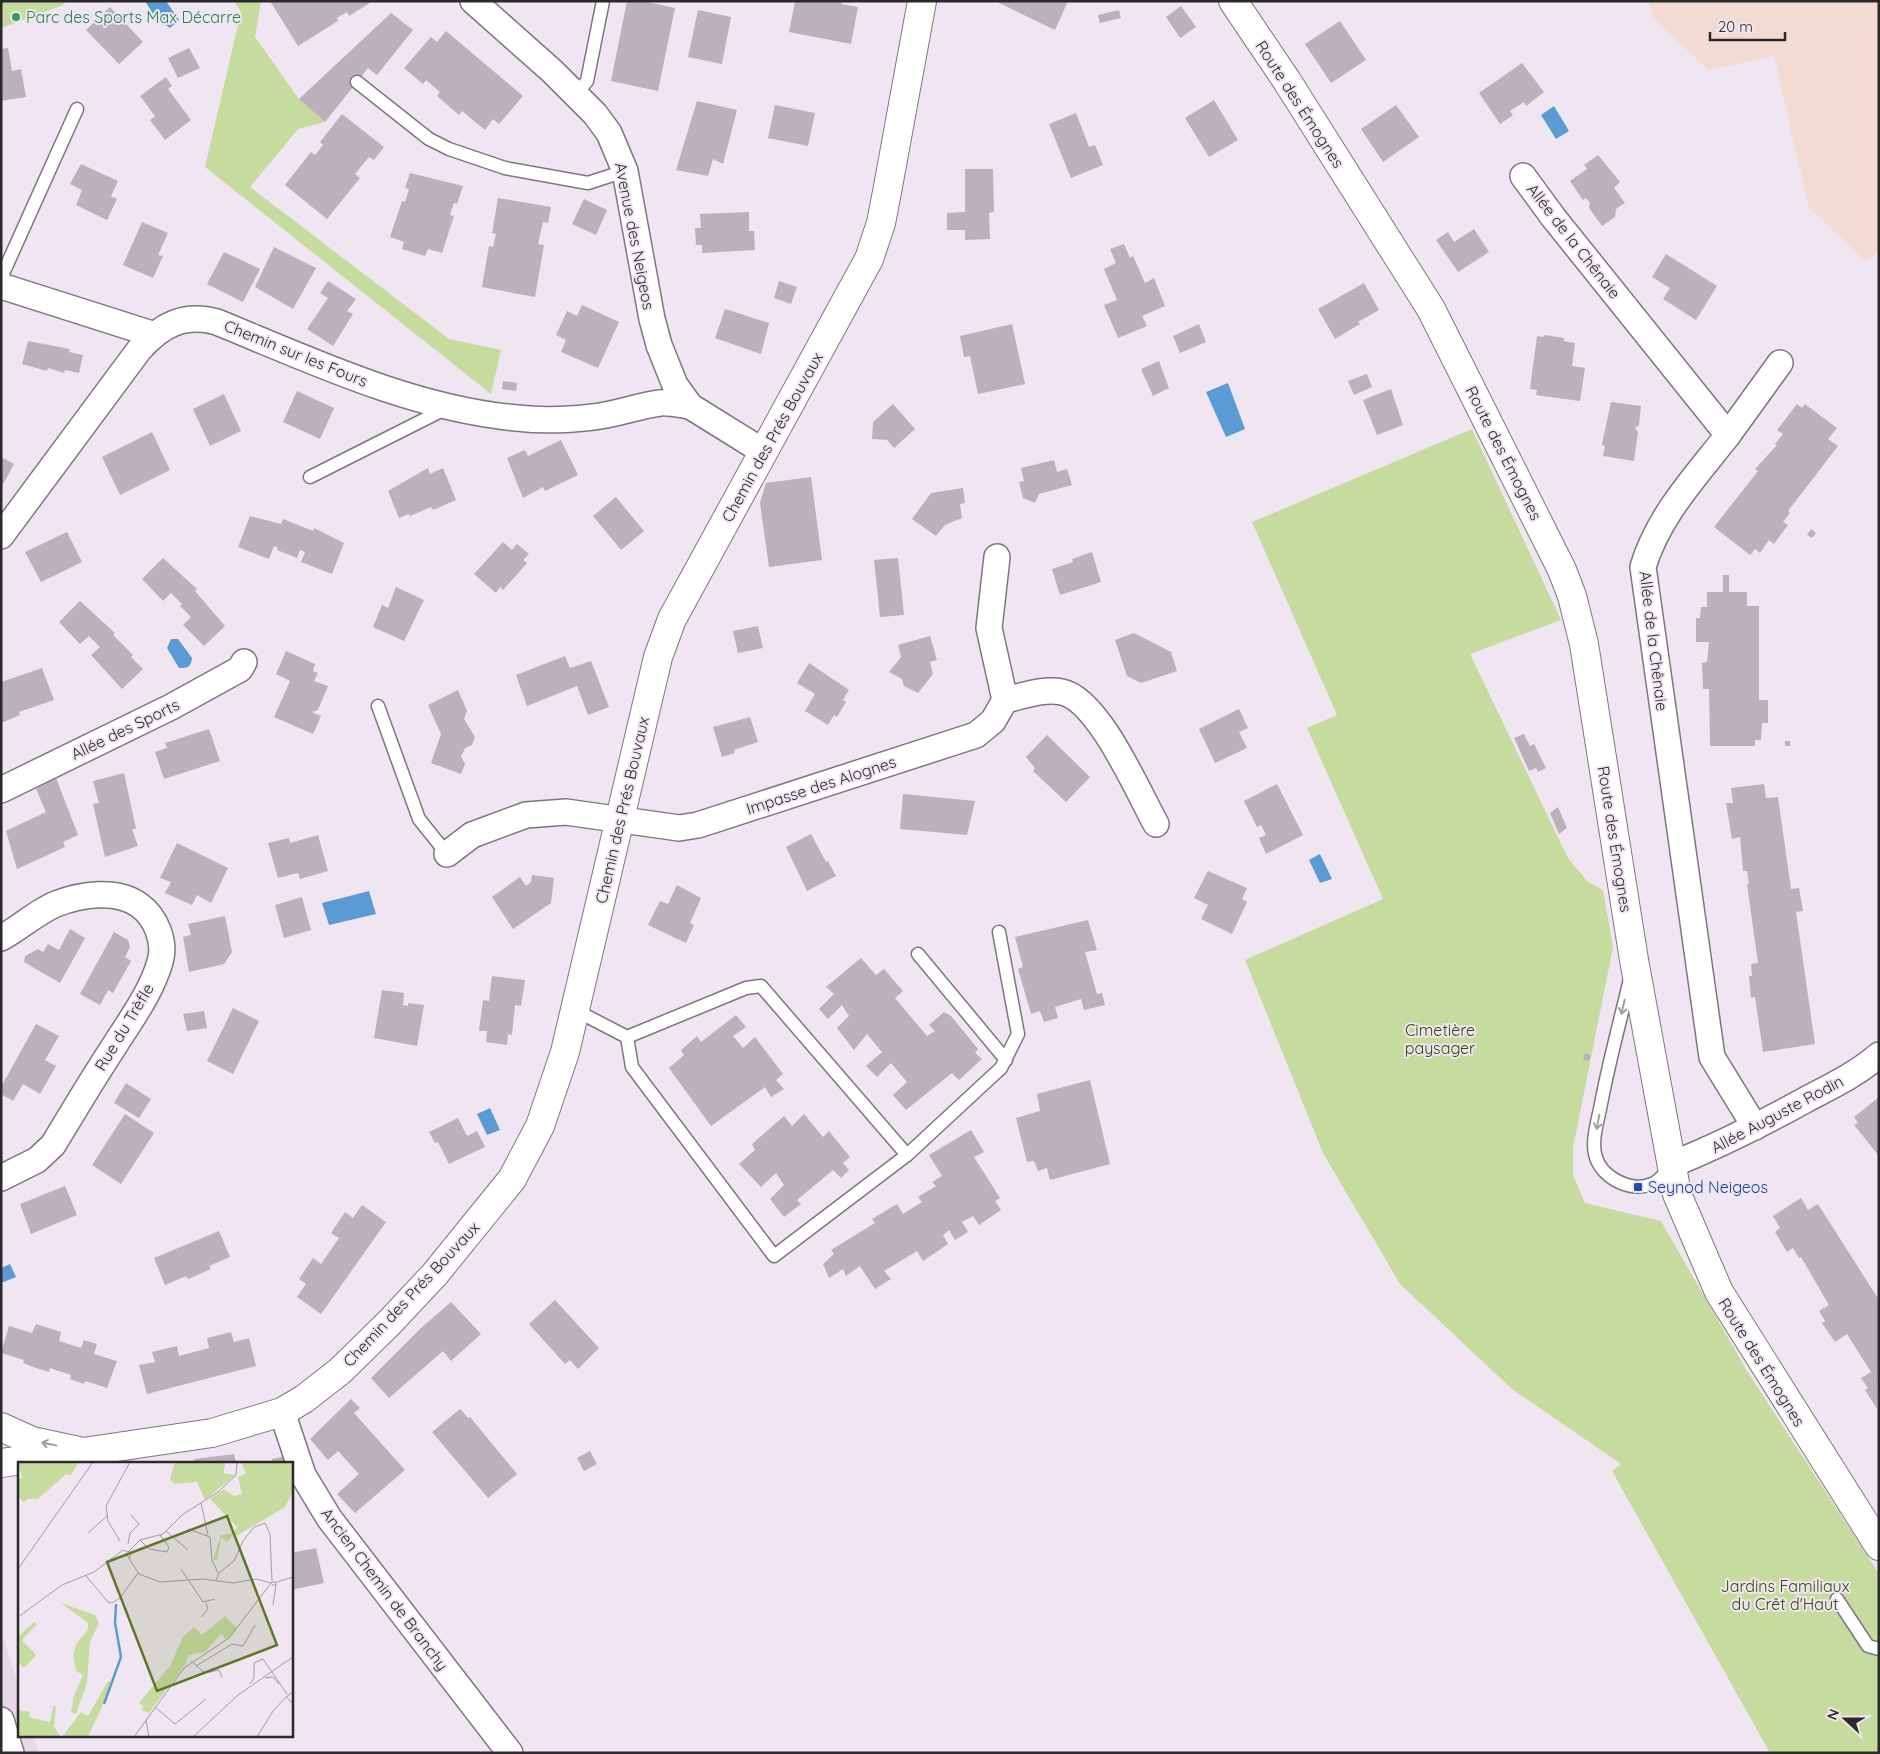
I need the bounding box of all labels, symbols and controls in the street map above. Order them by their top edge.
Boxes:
place label: Parc des Sports Max Décarre [26,7,241,27]
scale bar [1710,10,1785,42]
marker: Parc des Sports Max Décarre [10,11,22,23]
text: 20 m [1718,17,1753,36]
street label: Route des Émognes [1251,37,1349,171]
street label: Avenue des Neigeos [611,161,659,311]
street label: Allée de la Chênaie [1523,179,1625,303]
street label: Chemin sur les Fours [221,315,371,391]
street label: Chemin des Prés Bouvaux [717,348,827,525]
street label: Route des Émognes [1462,383,1546,523]
street label: Allée de la Chênaie [1635,570,1673,712]
street label: Allée des Sports [67,694,183,764]
street label: Chemin des Prés Bouvaux [591,714,653,905]
street label: Impasse des Alognes [744,751,898,819]
street label: Route des Émognes [1594,764,1636,914]
street label: Rue du Trèfle [90,980,158,1074]
one-way arrow [1618,999,1627,1015]
park label: Cimetière paysager [1405,1020,1475,1058]
street label: Allée Auguste Rodin [1707,1071,1847,1157]
one-way arrow [1592,1113,1602,1129]
place label: Seynod Neigeos [1648,1177,1768,1197]
marker: Seynod Neigeos [1632,1181,1644,1193]
street label: Chemin des Prés Bouvaux [339,1217,484,1371]
street label: Route des Émognes [1714,1294,1810,1430]
one-way arrow [41,1439,57,1448]
inset map [18,1462,292,1736]
street label: Ancien Chemin de Branchy [317,1504,453,1674]
park label: Jardins Familiaux du Crêt d'Haut [1721,1576,1850,1614]
north arrow [1820,1694,1870,1744]
text: N [1823,1706,1843,1722]

